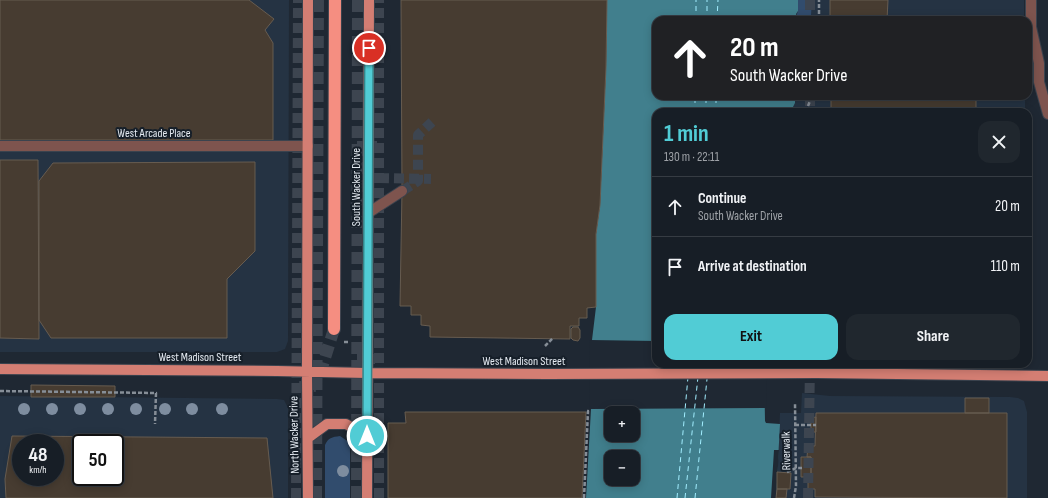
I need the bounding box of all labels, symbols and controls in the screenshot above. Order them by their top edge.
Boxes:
pin [352,31,386,65]
text: 20 m [730,31,779,64]
icon: ahead [664,32,716,84]
icon: arrive [358,37,380,59]
text: South Wacker Drive [730,65,847,86]
text: 1 min [664,119,709,148]
button: close [978,121,1020,163]
street label: West Arcade Place [117,126,191,141]
street label: South Wacker Drive [349,148,364,226]
text: 130 m · 22:11 [664,149,719,165]
text: Continue [698,189,747,208]
icon: ahead [664,196,686,218]
text: 20 m [995,197,1020,216]
text: South Wacker Drive [698,208,783,224]
icon: arrive [664,256,686,278]
text: Arrive at destination [698,257,807,276]
text: 110 m [991,257,1020,276]
button: Exit [664,314,838,360]
button: Share [846,314,1020,360]
street label: West Madison Street [159,350,242,365]
street label: West Madison Street [483,354,566,369]
street label: North Wacker Drive [286,396,303,474]
map controls [604,406,640,486]
button: + [604,406,640,442]
position arrow [346,415,388,457]
street label: Riverwalk [779,431,794,471]
speed limit sign: 50 [72,434,124,486]
text: 48 [29,443,47,467]
button: − [604,450,640,486]
text: km/h [29,464,47,476]

